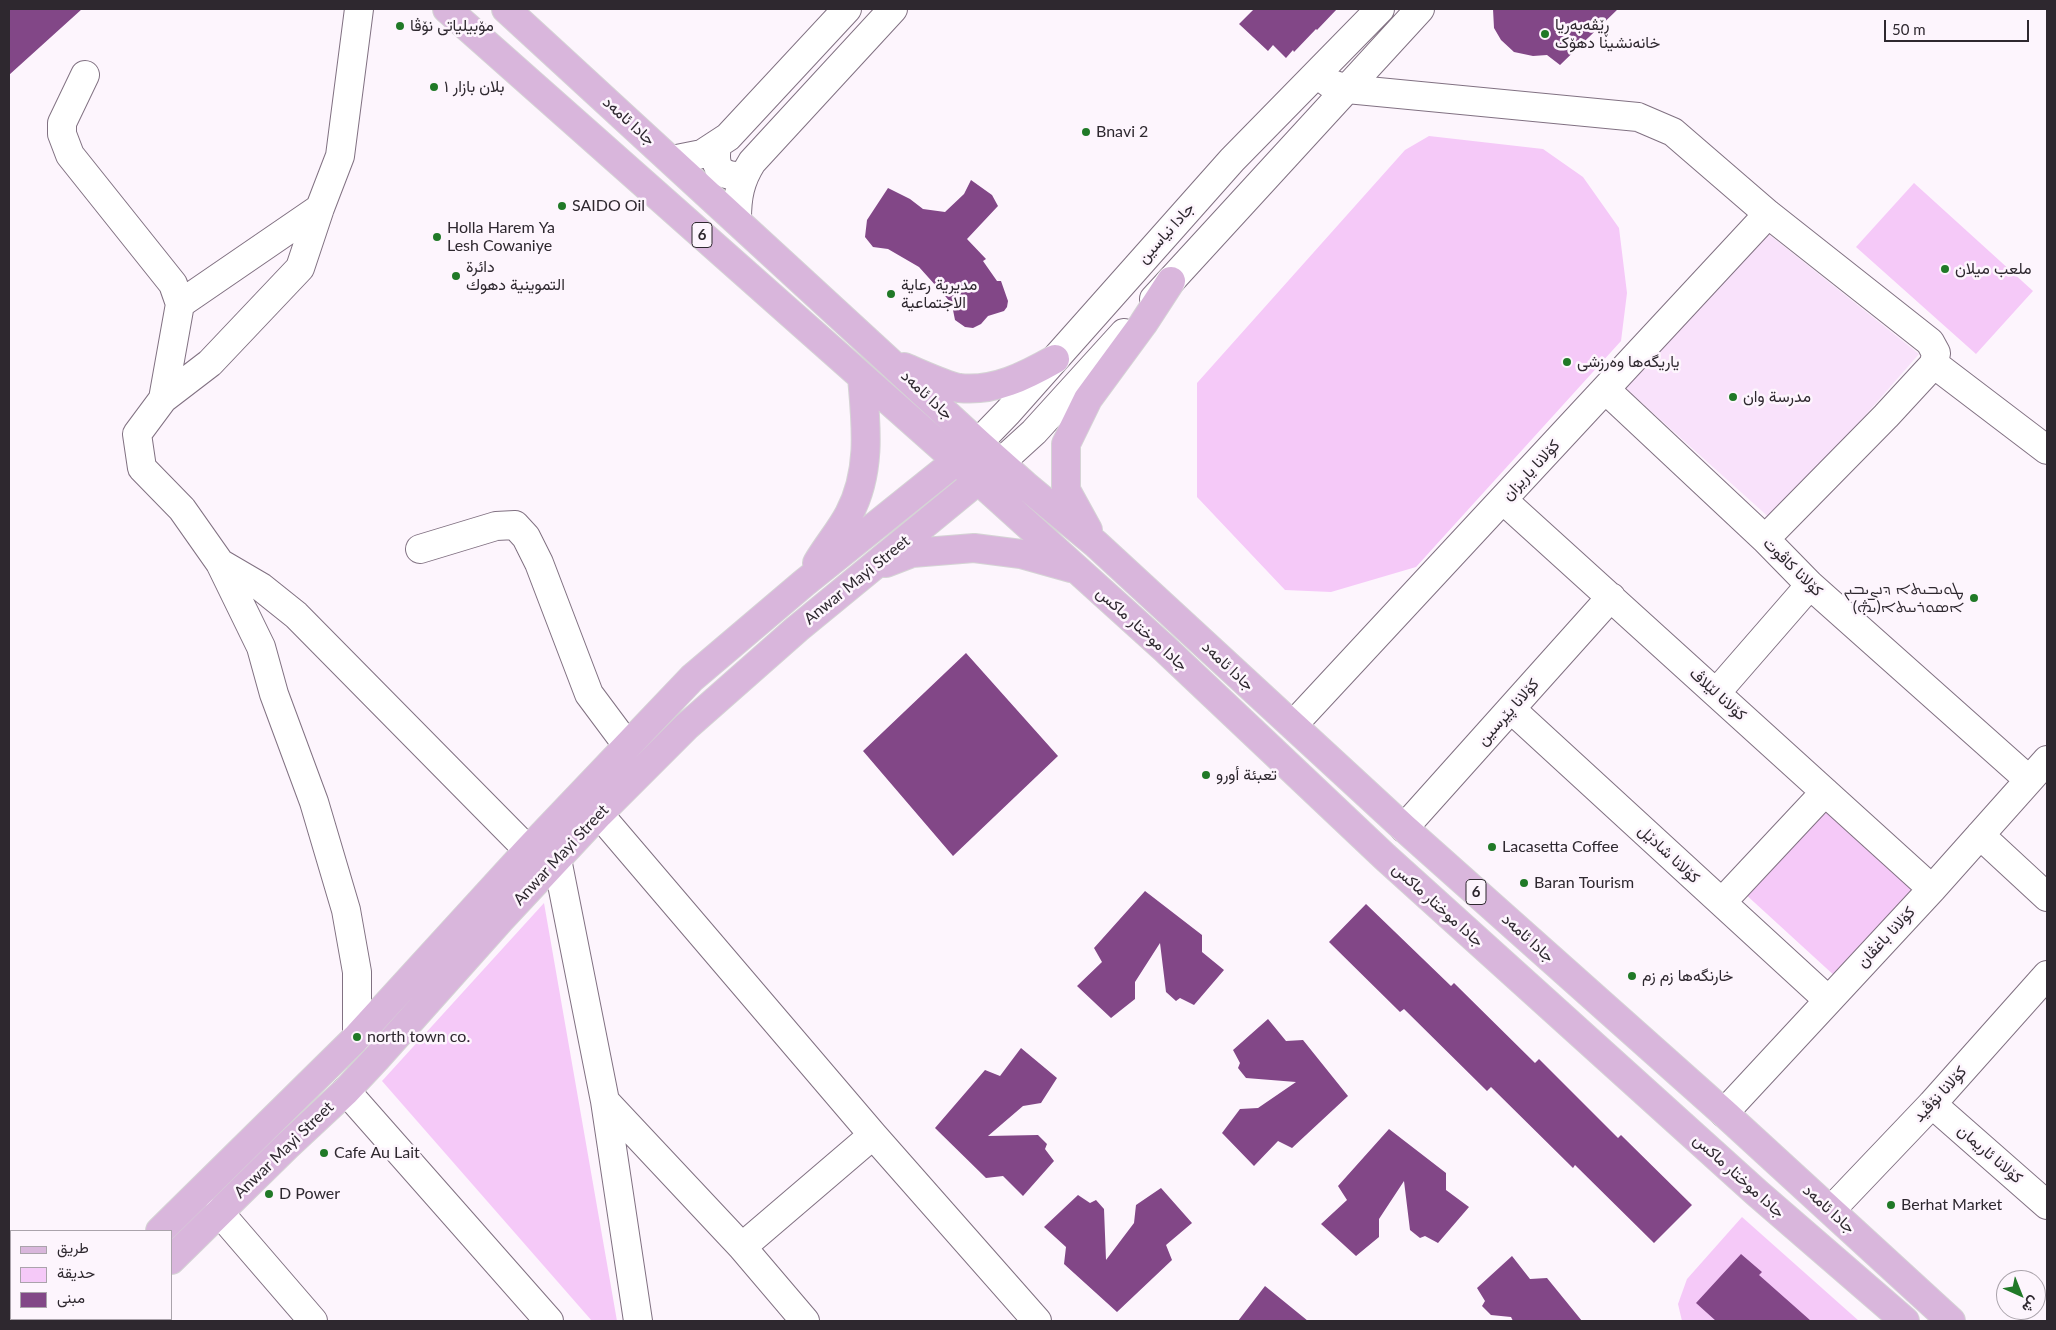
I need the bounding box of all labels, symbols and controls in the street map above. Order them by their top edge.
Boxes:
scale bar [1886,10,2031,42]
place label: ڕێڤه‌به‌ریا خانەنشينا دهۆک [1555,15,1660,53]
place label: مۆبیلیاتی نۆڤا [410,16,494,36]
marker: مۆبیلیاتی نۆڤا [394,20,406,32]
text: 50 m [1892,20,1926,38]
marker: ڕێڤه‌به‌ریا خانەنشينا دهۆک [1539,28,1551,40]
place label: بلان بازار ١ [444,77,504,97]
marker: بلان بازار ١ [428,81,440,93]
street label: جادا ئامەد [599,92,659,150]
place label: Bnavi 2 [1096,122,1148,142]
marker: Bnavi 2 [1080,126,1092,138]
place label: SAIDO Oil [572,196,645,216]
street label: جادا نیاسین [1134,199,1198,267]
marker: SAIDO Oil [556,200,568,212]
place label: Holla Harem Ya Lesh Cowaniye [447,218,555,256]
road number: 6 [692,222,712,248]
marker: Holla Harem Ya Lesh Cowaniye [431,231,443,243]
place label: دائرة التموينية دهوك [466,257,565,295]
place label: ملعب ميلان [1955,259,2032,279]
marker: ملعب ميلان [1939,263,1951,275]
marker: دائرة التموينية دهوك [450,270,462,282]
place label: مديرية رعاية الاجتماعية [901,275,977,313]
marker: مديرية رعاية الاجتماعية [885,288,897,300]
place label: ياريگەها وەرزشی [1577,352,1680,372]
marker: ياريگەها وەرزشی [1561,356,1573,368]
street label: جادا ئامەد [897,366,957,424]
place label: مدرسة وان [1743,387,1811,407]
marker: مدرسة وان [1727,391,1739,403]
street label: کۆلانا یاریزان [1498,436,1564,504]
street label: Anwar Mayi Street [800,531,914,629]
street label: کۆلانا کاڤوت [1759,534,1827,600]
place label: ܛܘܝܒܝܬܐ ܕܢܨܝܒܝܢ ܐܣܘܪܝܝܬܐ(ܞ) [1844,579,1964,617]
street label: جادا موختار ماكس [1092,583,1192,675]
marker: ܛܘܝܒܝܬܐ ܕܢܨܝܒܝܢ ܐܣܘܪܝܝܬܐ(ܞ) [1968,592,1980,604]
street label: جادا ئامەد [1198,637,1258,695]
street label: کۆلانا لێلاڤ [1686,663,1750,725]
street label: کۆلانا پێرسین [1473,675,1543,749]
place label: تعبئة أورو [1216,765,1277,785]
marker: تعبئة أورو [1200,769,1212,781]
street label: Anwar Mayi Street [509,801,613,909]
street label: کۆلانا شادێل [1634,821,1704,887]
place label: Lacasetta Coffee [1502,837,1619,857]
marker: Lacasetta Coffee [1486,841,1498,853]
street label: جادا موختار ماكس [1388,859,1488,951]
place label: Baran Tourism [1534,873,1634,893]
marker: Baran Tourism [1518,877,1530,889]
road number: 6 [1466,880,1486,904]
street label: کۆلانا باغڤان [1853,903,1919,971]
street label: جادا ئامەد [1498,909,1558,967]
place label: خارنگەها زم زم [1642,966,1733,986]
marker: خارنگەها زم زم [1626,970,1638,982]
place label: north town co. [367,1027,470,1047]
marker: north town co. [351,1031,363,1043]
street label: کۆلانا نۆڤید [1909,1062,1971,1126]
street label: Anwar Mayi Street [230,1098,338,1202]
street label: کۆلانا ئاریمان [1954,1121,2026,1187]
street label: جادا موختار ماكس [1689,1130,1789,1222]
place label: Cafe Au Lait [334,1143,420,1163]
marker: Cafe Au Lait [318,1147,330,1159]
street label: جادا ئامەد [1799,1180,1859,1238]
place label: D Power [279,1184,340,1204]
marker: D Power [263,1188,275,1200]
place label: Berhat Market [1901,1195,2002,1215]
marker: Berhat Market [1885,1199,1897,1211]
legend [10,1230,172,1320]
text: طريق [57,1238,89,1256]
text: حديقة [57,1263,95,1281]
north arrow [1996,1270,2046,1320]
text: مبنى [57,1288,85,1306]
text: ش [2019,1293,2043,1317]

